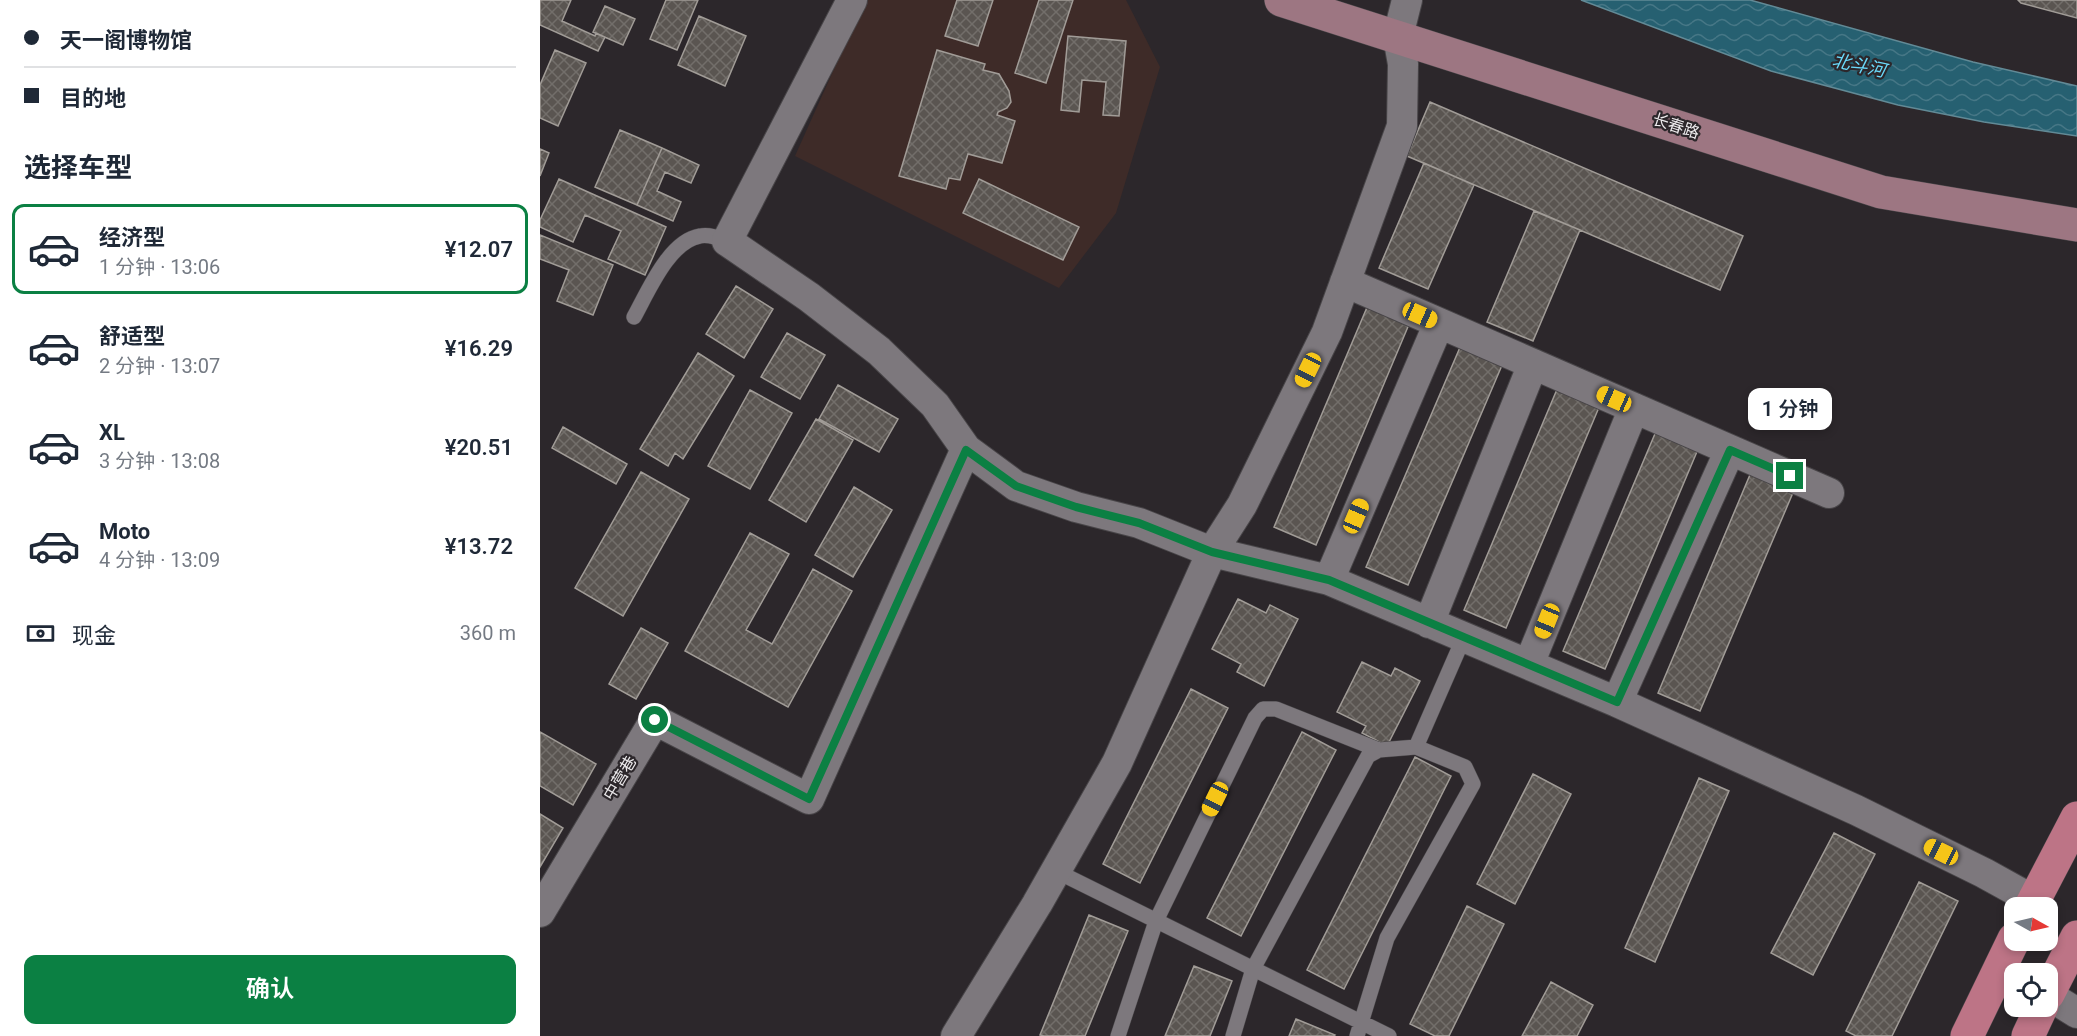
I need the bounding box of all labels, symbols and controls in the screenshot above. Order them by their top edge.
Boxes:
text: 天一阁博物馆 [60,28,192,53]
water label: 北斗河 [1830,49,1891,82]
text: 目的地 [60,86,126,111]
street label: 长春路 [1650,110,1702,142]
text: 选择车型 [24,152,132,184]
icon: car [27,222,81,276]
text: 经济型 [99,225,165,250]
text: ¥12.07 [445,237,513,262]
text: 1 分钟 · 13:06 [99,255,220,279]
car [1400,299,1440,331]
icon: car [27,321,81,375]
text: 舒适型 [99,324,165,349]
text: ¥16.29 [445,336,513,361]
car [1292,350,1324,390]
text: 2 分钟 · 13:07 [99,354,220,378]
car [1594,383,1634,415]
callout: 1 分钟 [1748,389,1832,431]
text: 1 分钟 [1762,397,1818,421]
icon: car [27,420,81,474]
text: XL [99,420,125,445]
text: ¥20.51 [445,435,513,460]
text: 3 分钟 · 13:08 [99,449,220,473]
route end [1776,462,1803,489]
car [1341,496,1371,536]
icon: car [27,519,81,573]
text: Moto [99,519,150,544]
text: ¥13.72 [445,534,513,559]
text: 4 分钟 · 13:09 [99,548,220,572]
car [1532,601,1562,641]
icon: cash [24,617,57,650]
text: 360 m [460,621,516,645]
text: 现金 [72,623,116,648]
route start [641,706,668,733]
street label: 中营巷 [599,753,641,803]
car [1199,779,1231,819]
car [1921,836,1961,868]
north arrow [2004,897,2058,951]
map controls [2004,897,2058,1017]
button: 确认 [24,955,516,1024]
button: locate [2004,963,2058,1017]

